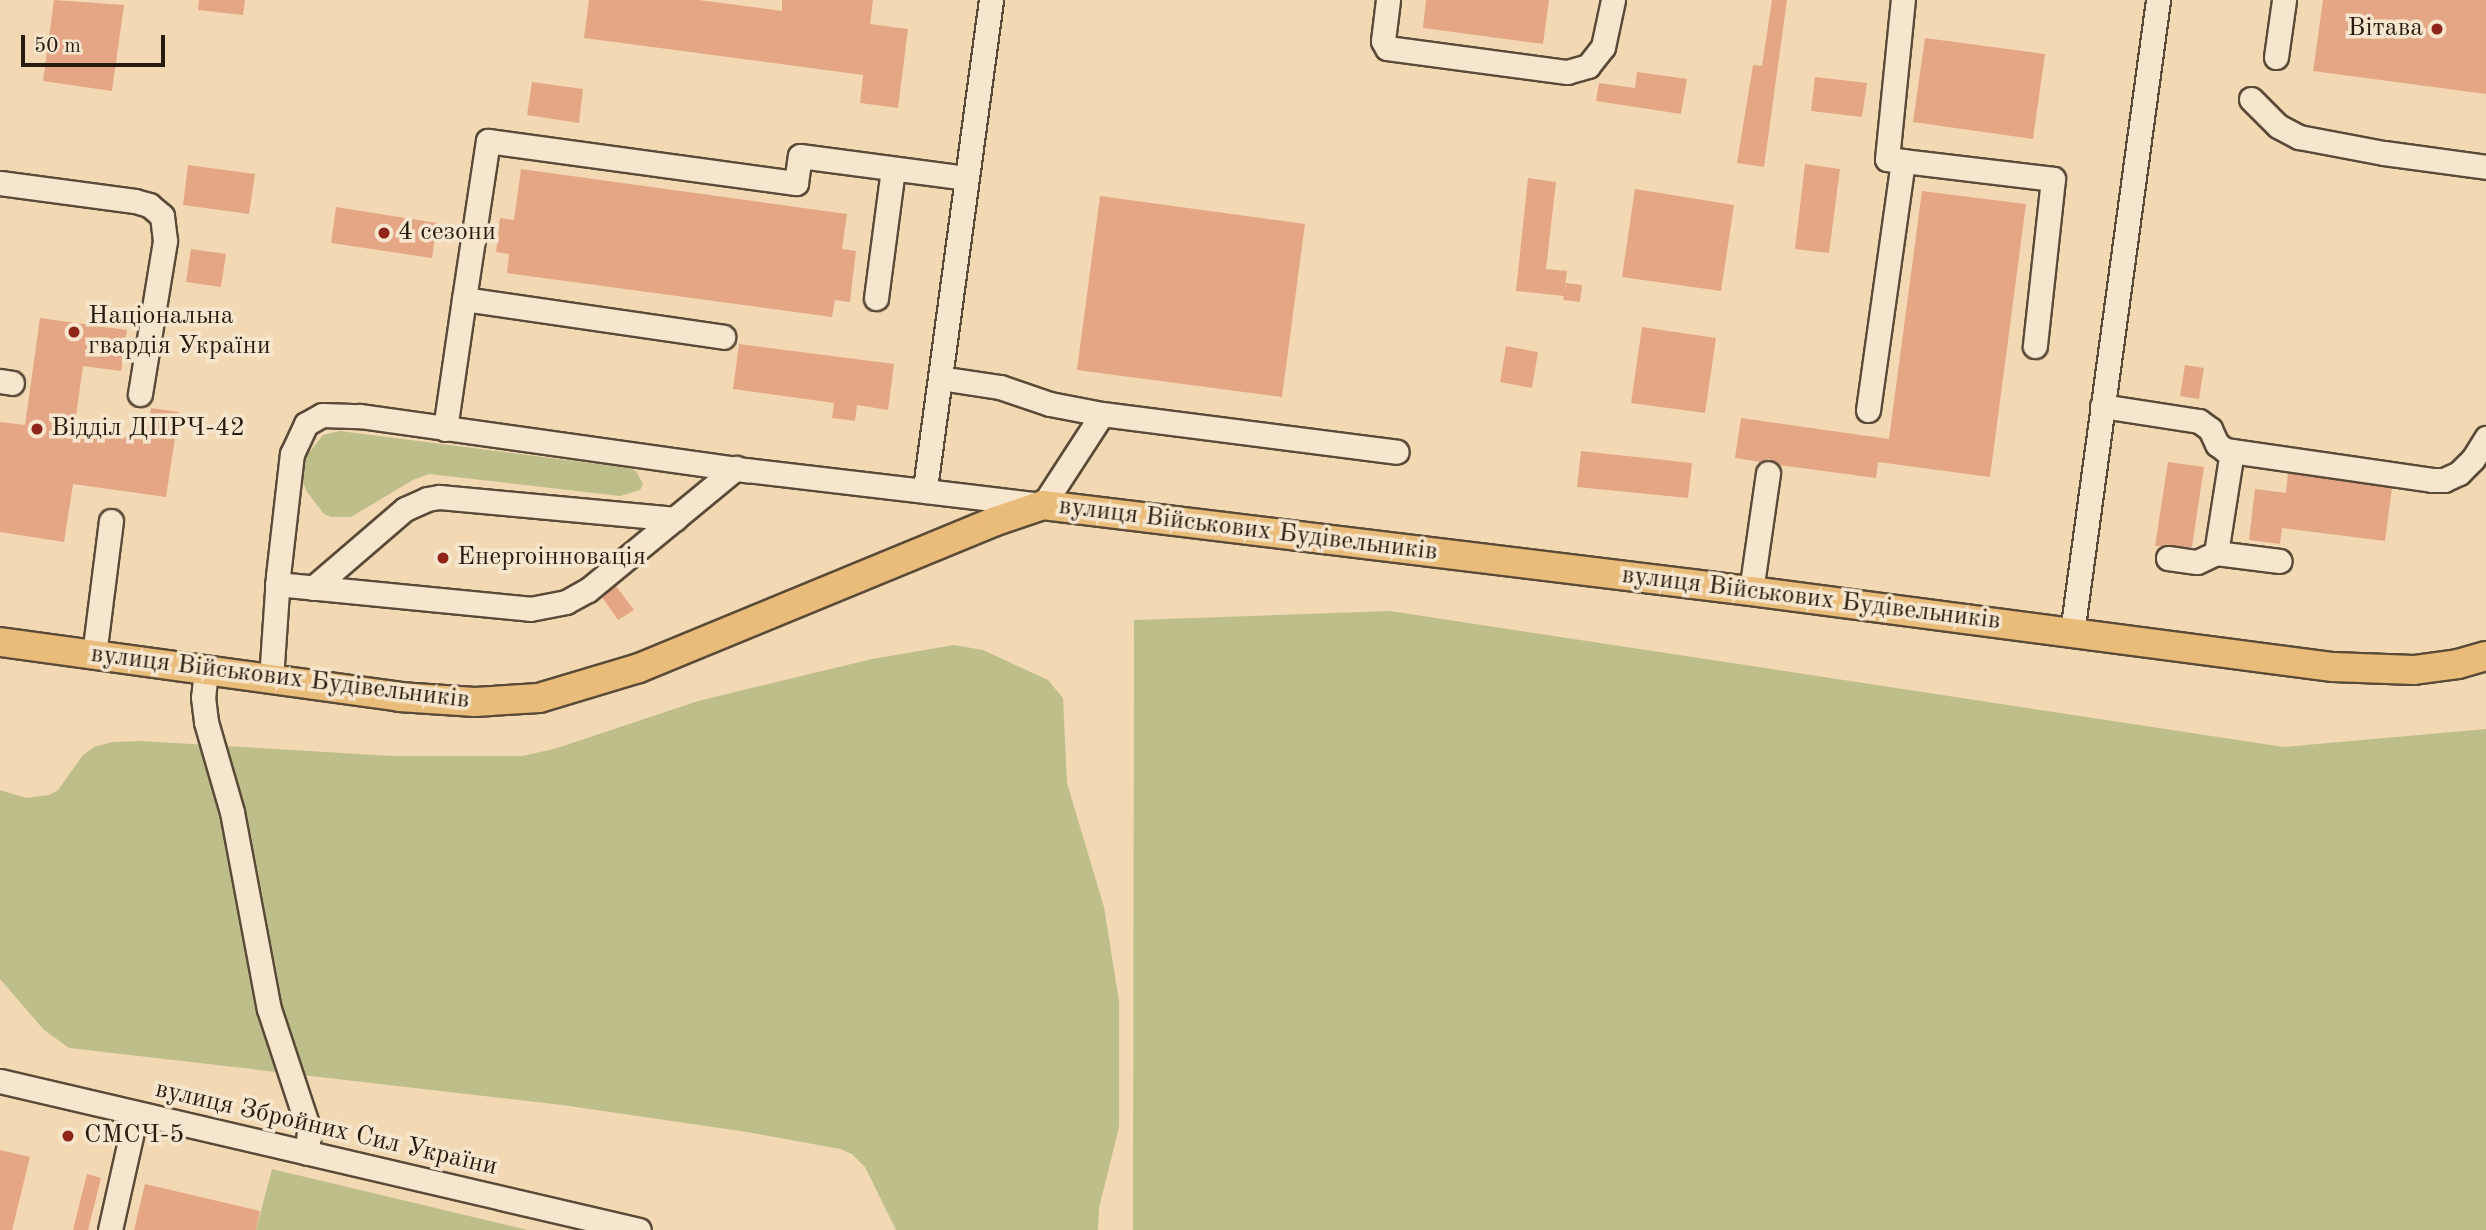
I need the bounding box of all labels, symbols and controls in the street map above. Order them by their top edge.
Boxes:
place label: Вітава [2348,13,2423,45]
scale bar [24,21,168,65]
marker: Вітава [2429,21,2445,37]
text: 50 m [34,36,81,57]
place label: 4 сезони [398,217,496,249]
marker: 4 сезони [376,225,392,241]
place label: Національна гвардія України [88,301,271,362]
marker: Національна гвардія України [66,324,82,340]
place label: Відділ ДПРЧ-42 [51,413,245,445]
marker: Відділ ДПРЧ-42 [29,421,45,437]
street label: вулиця Військових Будівельників [1057,491,1439,569]
place label: Енергоінновація [457,542,646,574]
marker: Енергоінновація [435,550,451,566]
street label: вулиця Військових Будівельників [1620,560,2002,638]
street label: вулиця Військових Будівельників [89,639,471,717]
street label: вулиця Збройних Сил України [152,1074,500,1184]
place label: СМСЧ-5 [84,1120,184,1152]
marker: СМСЧ-5 [58,1126,78,1146]

